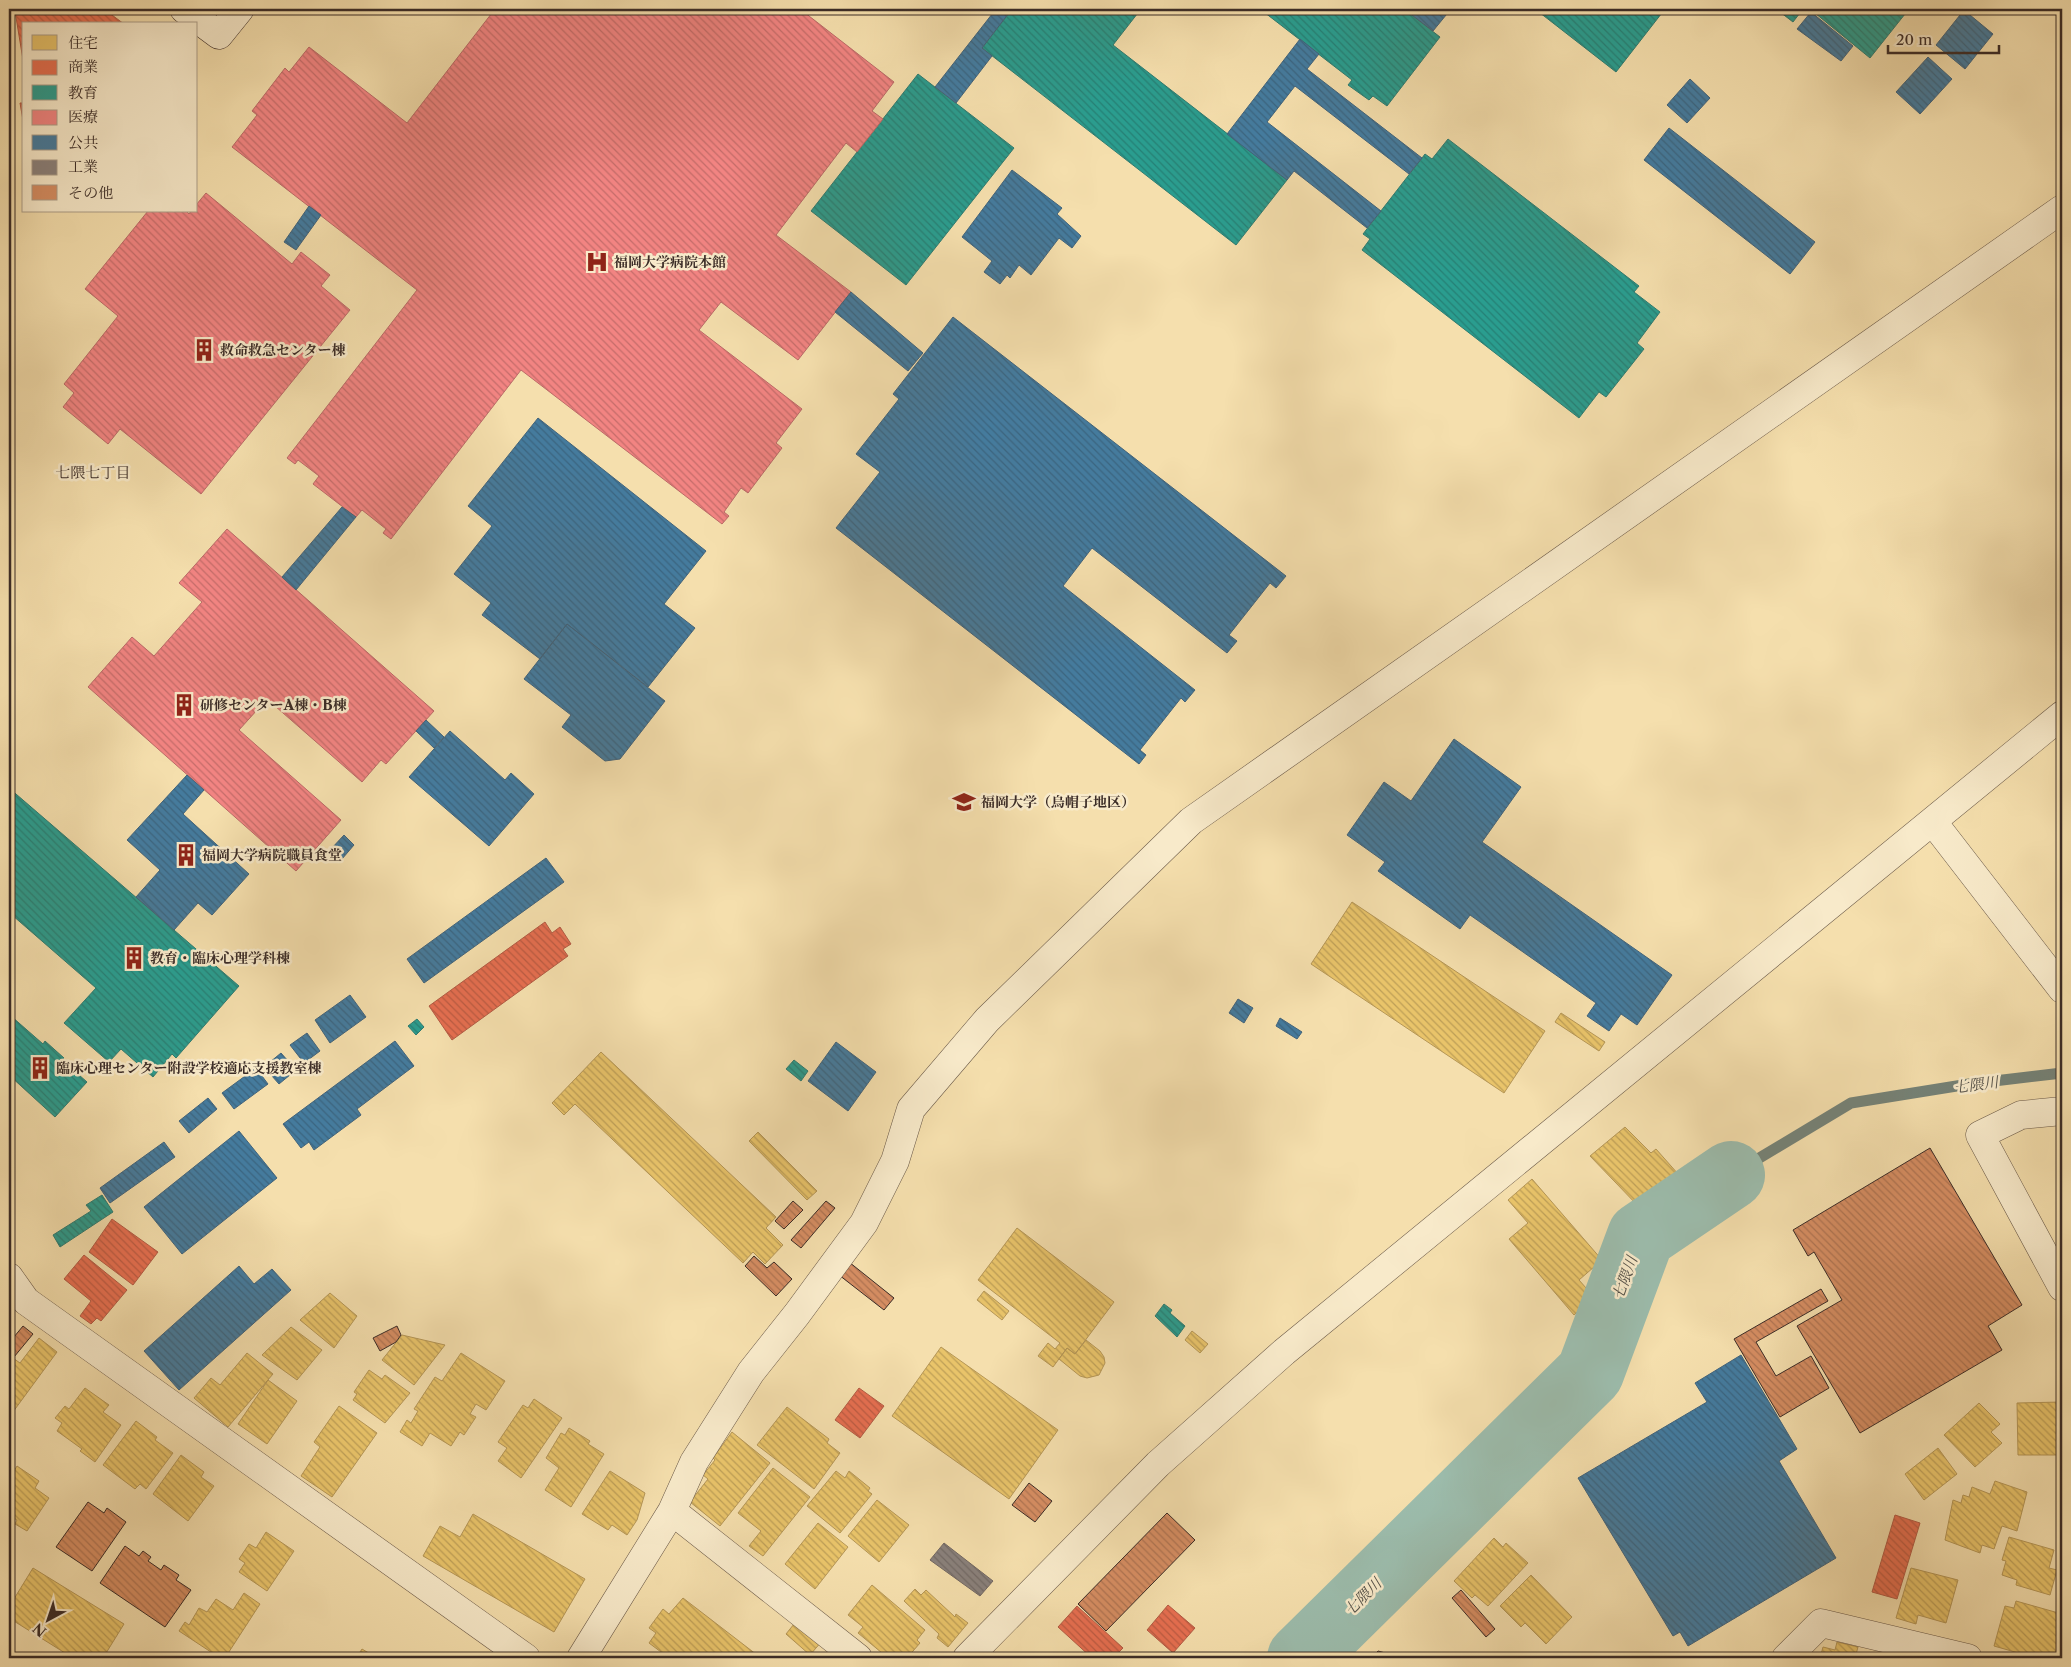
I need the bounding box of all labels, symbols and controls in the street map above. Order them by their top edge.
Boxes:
legend [22,22,198,212]
scale bar [1888,22,2000,54]
text: 20 m [1896,30,1932,49]
text: 住宅 [68,33,98,52]
text: 商業 [68,57,98,76]
text: 教育 [68,83,98,102]
text: 医療 [68,107,98,126]
text: 公共 [68,133,98,152]
text: 工業 [68,157,98,176]
text: その他 [68,183,113,202]
hospital icon: 福岡大学病院本館 [584,249,610,275]
place label: 福岡大学病院本館 [614,253,726,271]
building icon: 救命救急センター棟 [191,337,217,363]
place label: 救命救急センター棟 [220,341,345,359]
district label: 七隈七丁目 [55,463,131,482]
building icon: 研修センターA棟・B棟 [171,692,197,718]
place label: 研修センターA棟・B棟 [200,696,347,714]
school or university icon: 福岡大学（烏帽子地区） [951,789,977,815]
place label: 福岡大学（烏帽子地区） [981,793,1135,811]
building icon: 福岡大学病院職員食堂 [173,842,199,868]
place label: 福岡大学病院職員食堂 [202,846,342,864]
building icon: 教育・臨床心理学科棟 [121,945,147,971]
place label: 教育・臨床心理学科棟 [150,949,290,967]
building icon: 臨床心理センター附設学校適応支援教室棟 [27,1055,53,1081]
place label: 臨床心理センター附設学校適応支援教室棟 [56,1059,321,1077]
water label: 七隈川 [1952,1072,2002,1097]
water label: 七隈川 [1608,1252,1642,1302]
water label: 七隈川 [1340,1573,1387,1619]
north arrow [22,1594,72,1644]
text: N [29,1619,50,1641]

